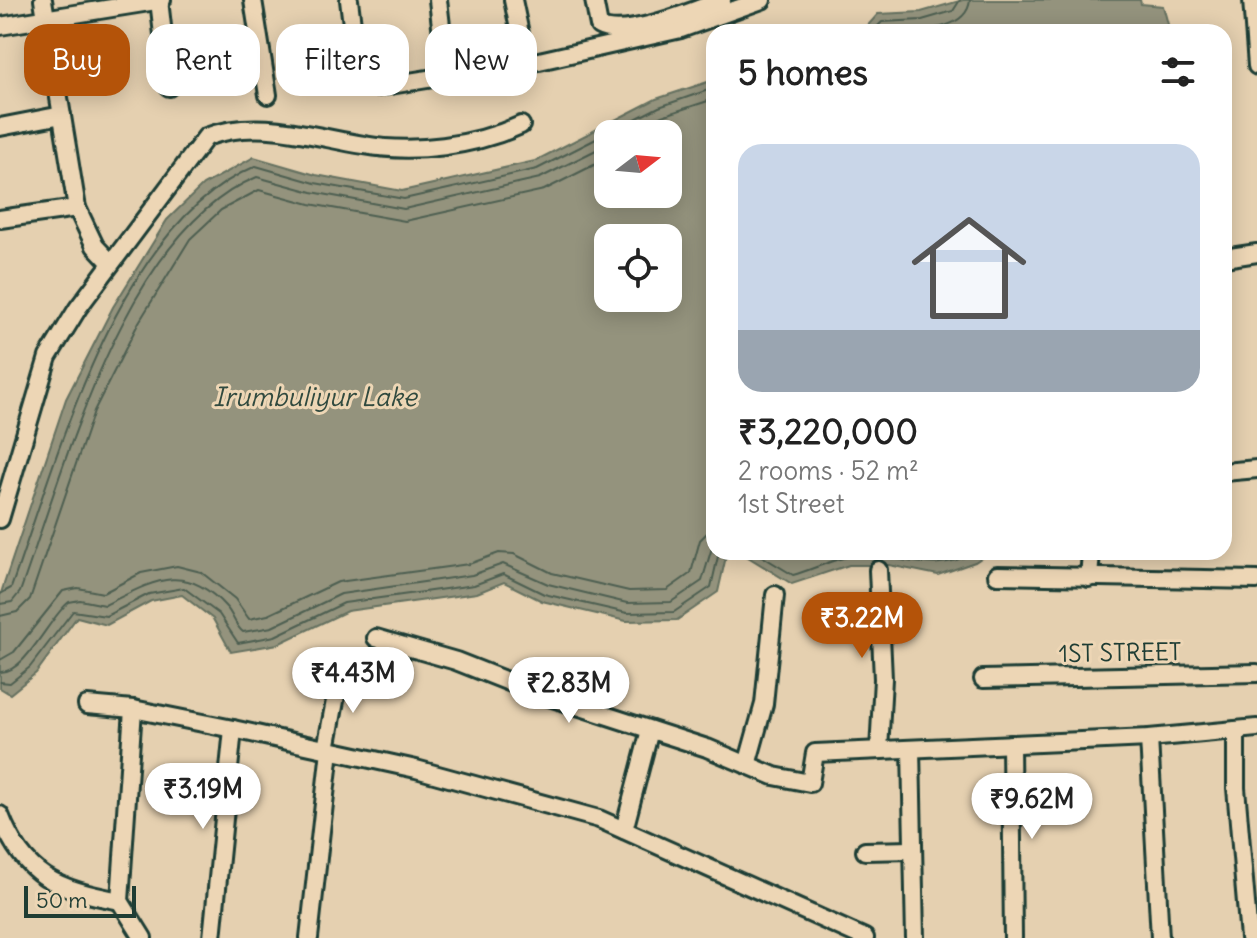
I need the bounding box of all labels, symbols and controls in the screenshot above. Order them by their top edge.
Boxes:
chip: Buy [24,24,130,96]
chip: Rent [146,24,260,96]
chip: Filters [276,24,409,96]
chip: New [425,24,537,96]
icon: filters [1156,50,1200,94]
text: 5 homes [738,51,868,94]
north arrow [594,120,682,208]
map controls [594,120,682,312]
icon: home [897,196,1041,340]
button: locate [594,224,682,312]
water label: Irumbuliyur Lake [213,380,419,413]
text: ₹3,220,000 [738,410,918,453]
text: 2 rooms · 52 m² [738,454,919,487]
text: 1st Street [738,487,845,520]
pin: ₹3.22M [797,592,927,660]
text: ₹3.22M [820,601,904,634]
street label: 1ST STREET [1058,636,1182,668]
pin: ₹4.43M [288,647,418,715]
text: ₹4.43M [310,656,396,689]
pin: ₹2.83M [504,657,634,725]
text: ₹2.83M [526,666,612,699]
pin: ₹3.19M [138,763,268,831]
text: ₹3.19M [163,772,243,805]
pin: ₹9.62M [967,773,1097,841]
text: ₹9.62M [989,782,1075,815]
scale bar [24,882,136,918]
text: 50 m [36,886,88,914]

